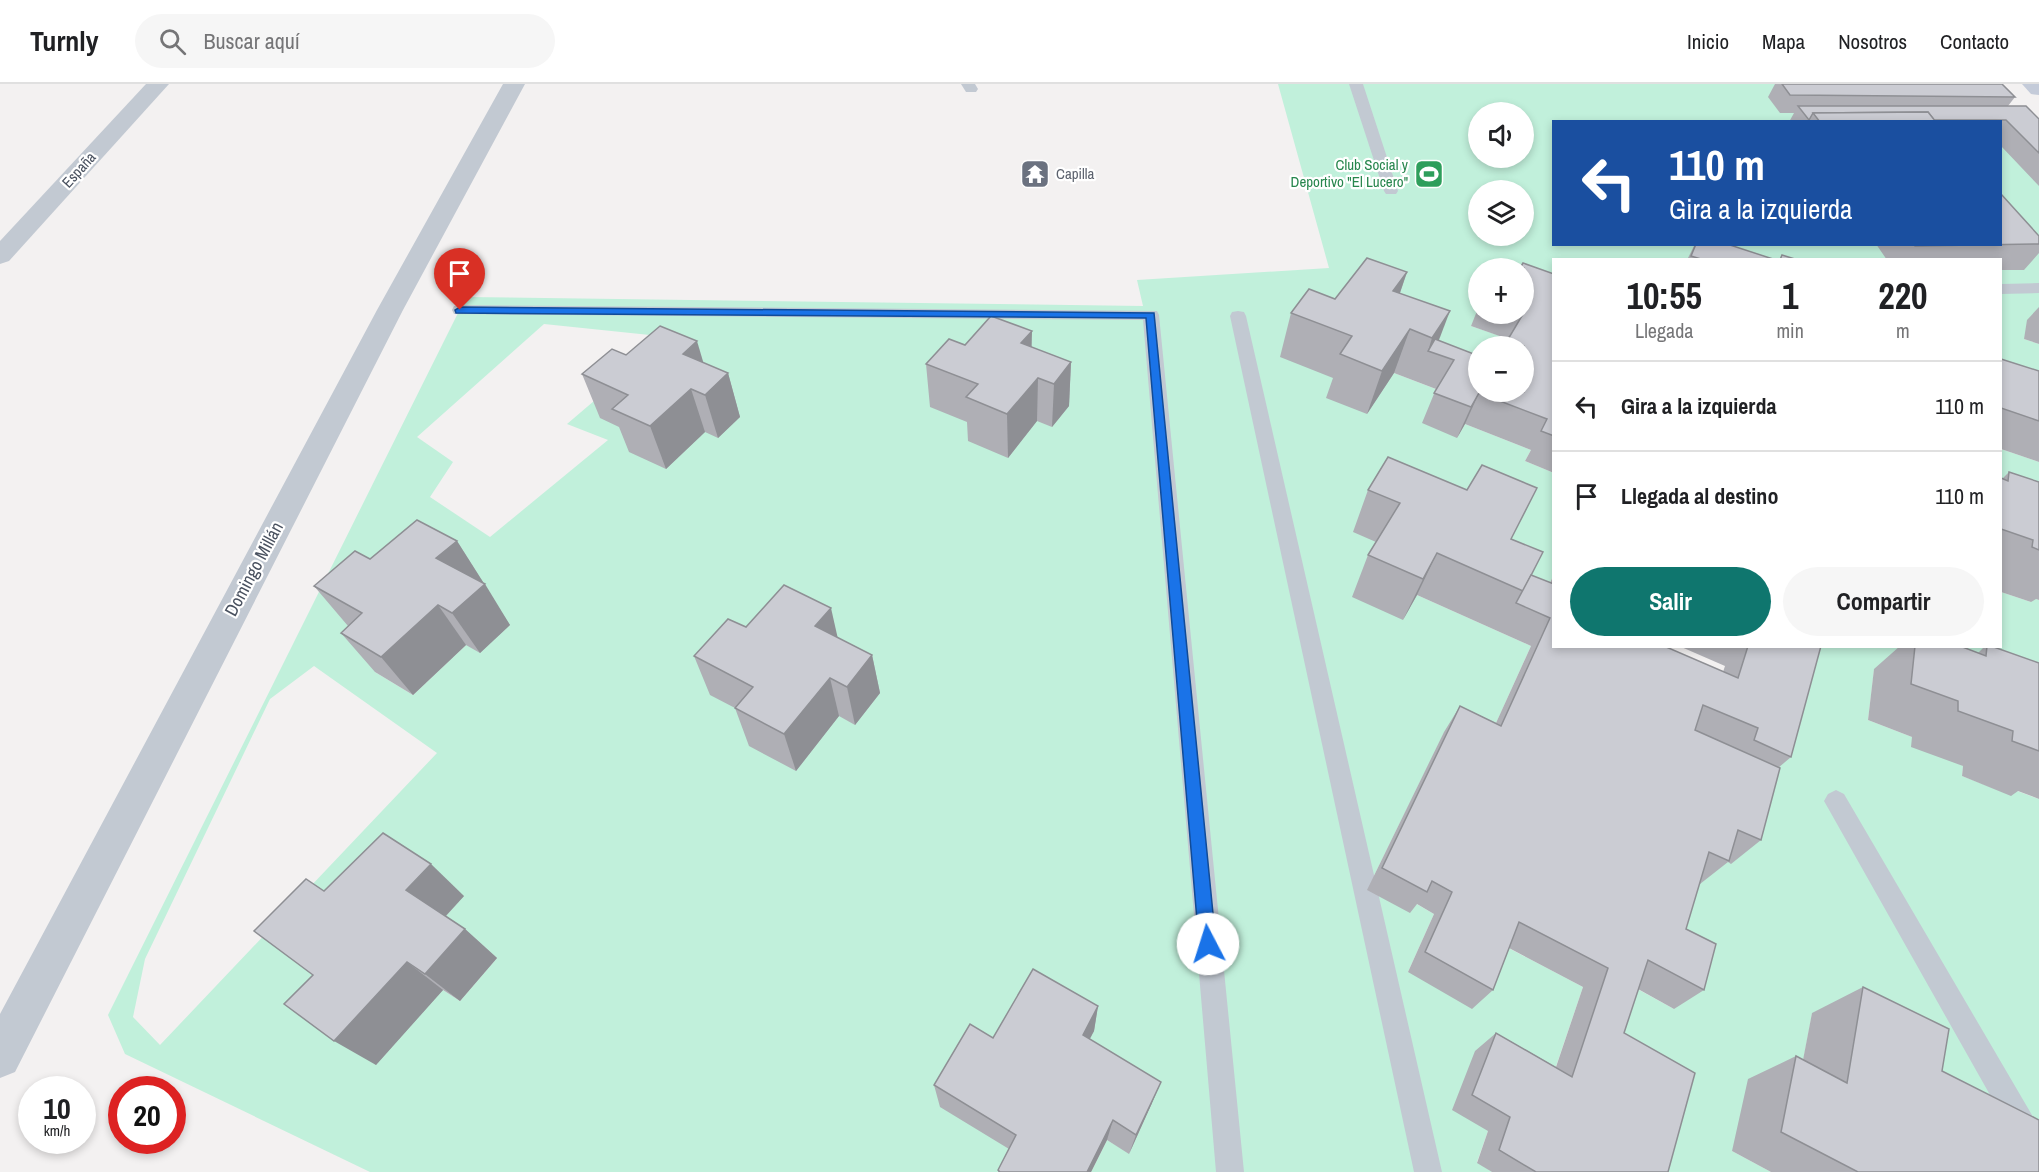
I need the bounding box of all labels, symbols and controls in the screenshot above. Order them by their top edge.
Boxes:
search box [135,14,555,68]
text: Turnly [30,22,99,60]
icon: search [156,25,189,58]
text: Buscar aquí [204,26,300,56]
text: Inicio [1687,27,1729,56]
text: Mapa [1762,27,1805,56]
text: Nosotros [1838,27,1907,56]
text: Contacto [1940,27,2009,56]
map controls [1468,102,1534,402]
button: sound [1468,102,1534,168]
text: 110 m [1669,137,1765,193]
icon: left [1570,144,1648,222]
street label: España [57,147,100,192]
place label: Club Social y Deportivo "El Lucero" [1291,154,1409,192]
temple icon: Capilla [1019,158,1051,190]
sports icon: Club Social y Deportivo "El Lucero" [1413,158,1445,190]
place label: Capilla [1056,163,1094,184]
button: layers [1468,180,1534,246]
text: Gira a la izquierda [1669,191,1852,227]
pin [434,248,485,310]
icon: arrive [443,257,476,290]
button: + [1468,258,1534,324]
text: 10:55 [1626,272,1702,320]
text: 1 [1782,272,1798,320]
text: 220 [1878,272,1928,320]
text: Llegada [1635,317,1693,344]
text: min [1776,317,1804,344]
text: m [1896,317,1910,344]
button: − [1468,336,1534,402]
icon: left [1570,390,1603,423]
text: Gira a la izquierda [1621,391,1776,421]
text: 110 m [1935,391,1984,421]
icon: arrive [1570,480,1603,513]
text: Llegada al destino [1621,481,1778,511]
text: 110 m [1935,481,1984,511]
street label: Domingo Millán [218,517,289,620]
button: Salir [1570,567,1771,636]
button: Compartir [1783,567,1984,636]
position arrow [1176,912,1240,976]
speed limit sign: 20 [108,1076,186,1154]
text: 10 [43,1088,71,1128]
text: km/h [44,1120,70,1141]

